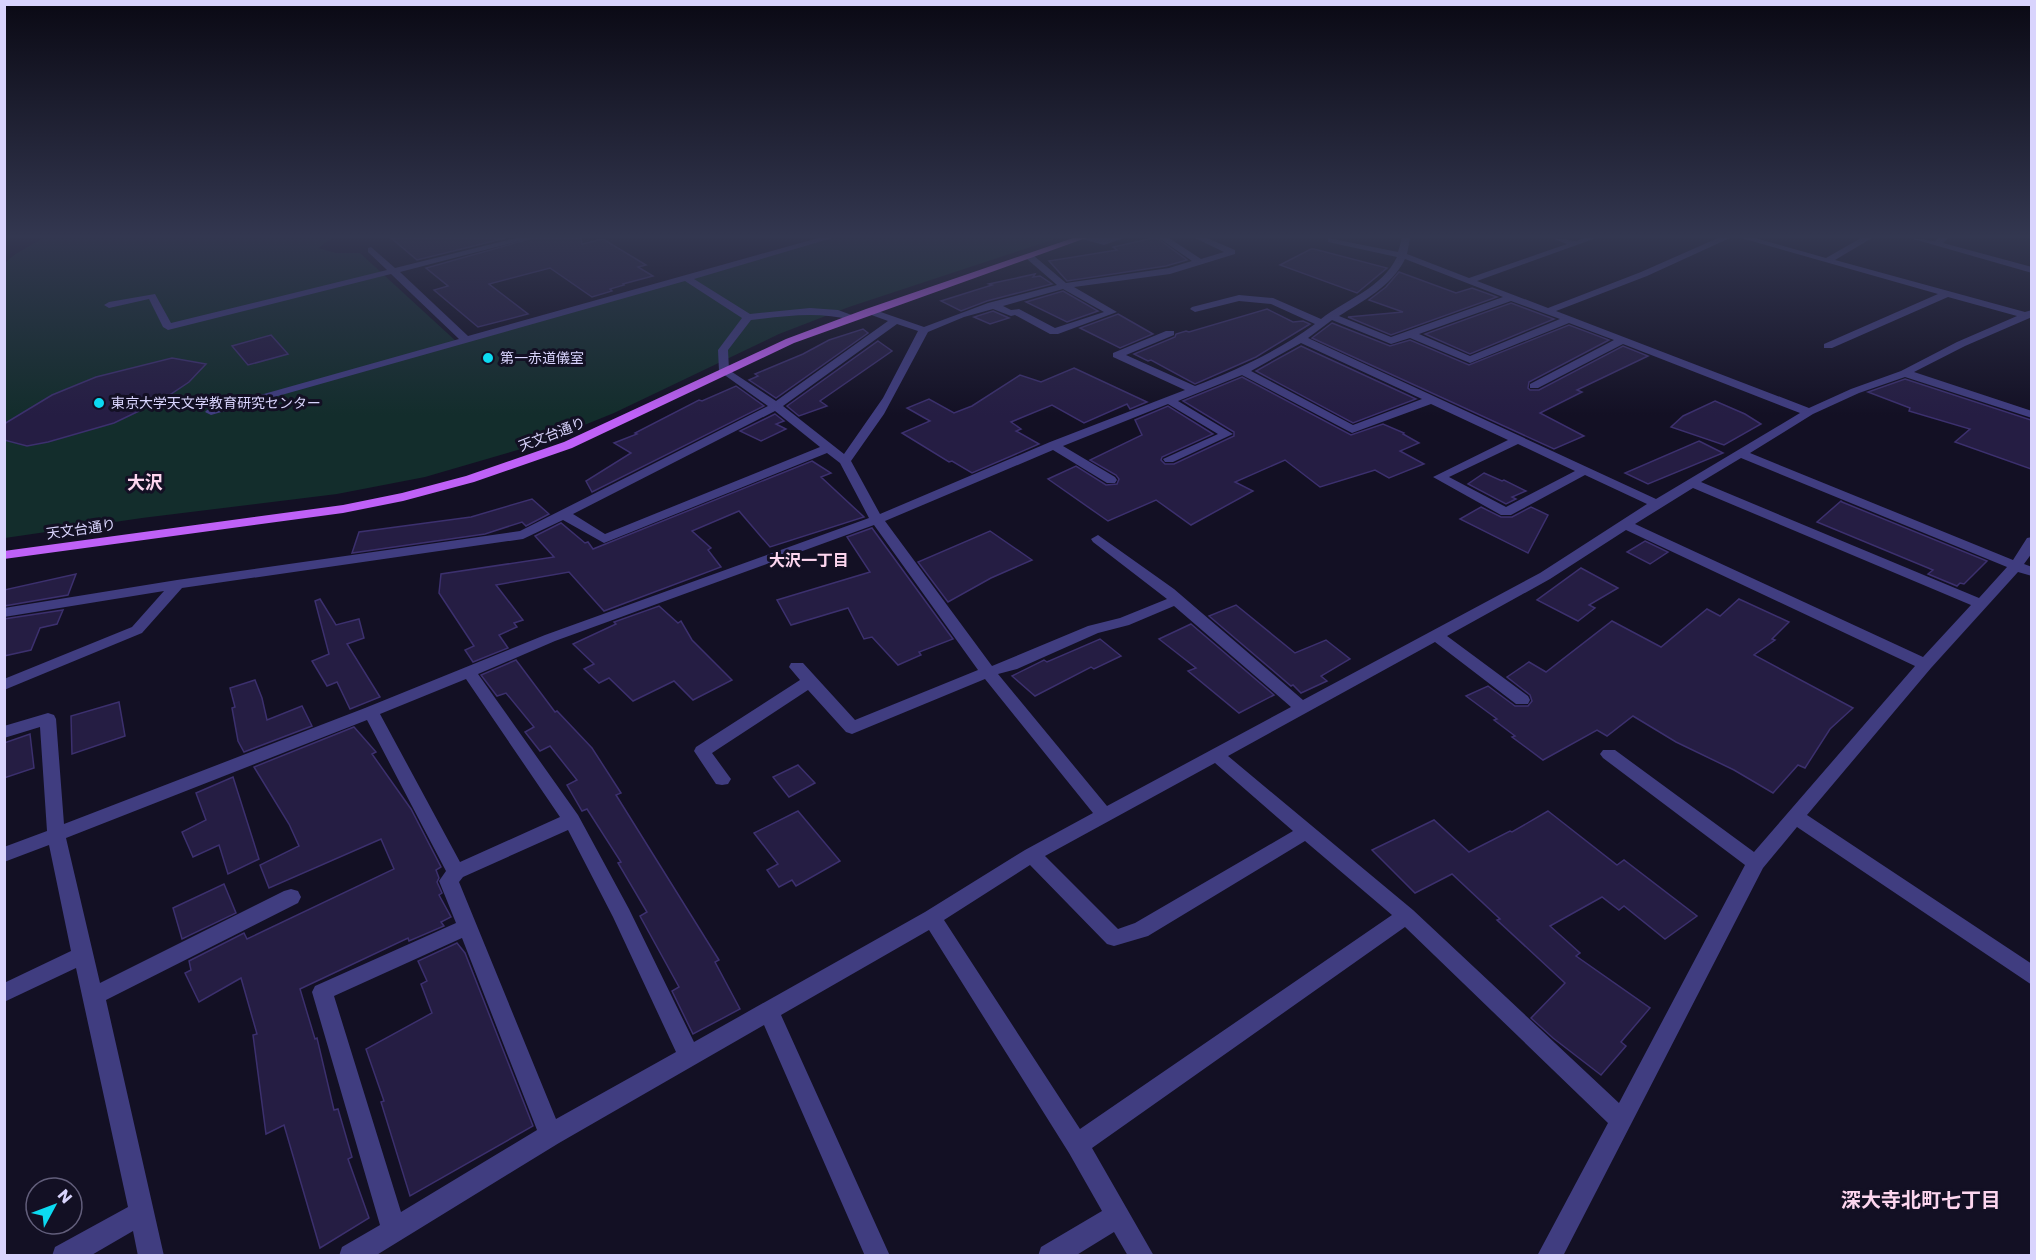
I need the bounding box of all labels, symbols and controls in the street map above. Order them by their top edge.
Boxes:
place label: 第一赤道儀室 [500,348,584,368]
marker: 第一赤道儀室 [481,351,495,365]
place label: 東京大学天文学教育研究センター [111,393,321,413]
marker: 東京大学天文学教育研究センター [92,396,106,410]
street label: 天文台通り [516,412,588,456]
district label: 大沢 [127,470,163,495]
street label: 天文台通り [45,514,117,544]
district label: 大沢一丁目 [769,549,849,572]
north arrow [24,1176,84,1236]
text: N [52,1184,78,1209]
district label: 深大寺北町七丁目 [1841,1186,2001,1214]

